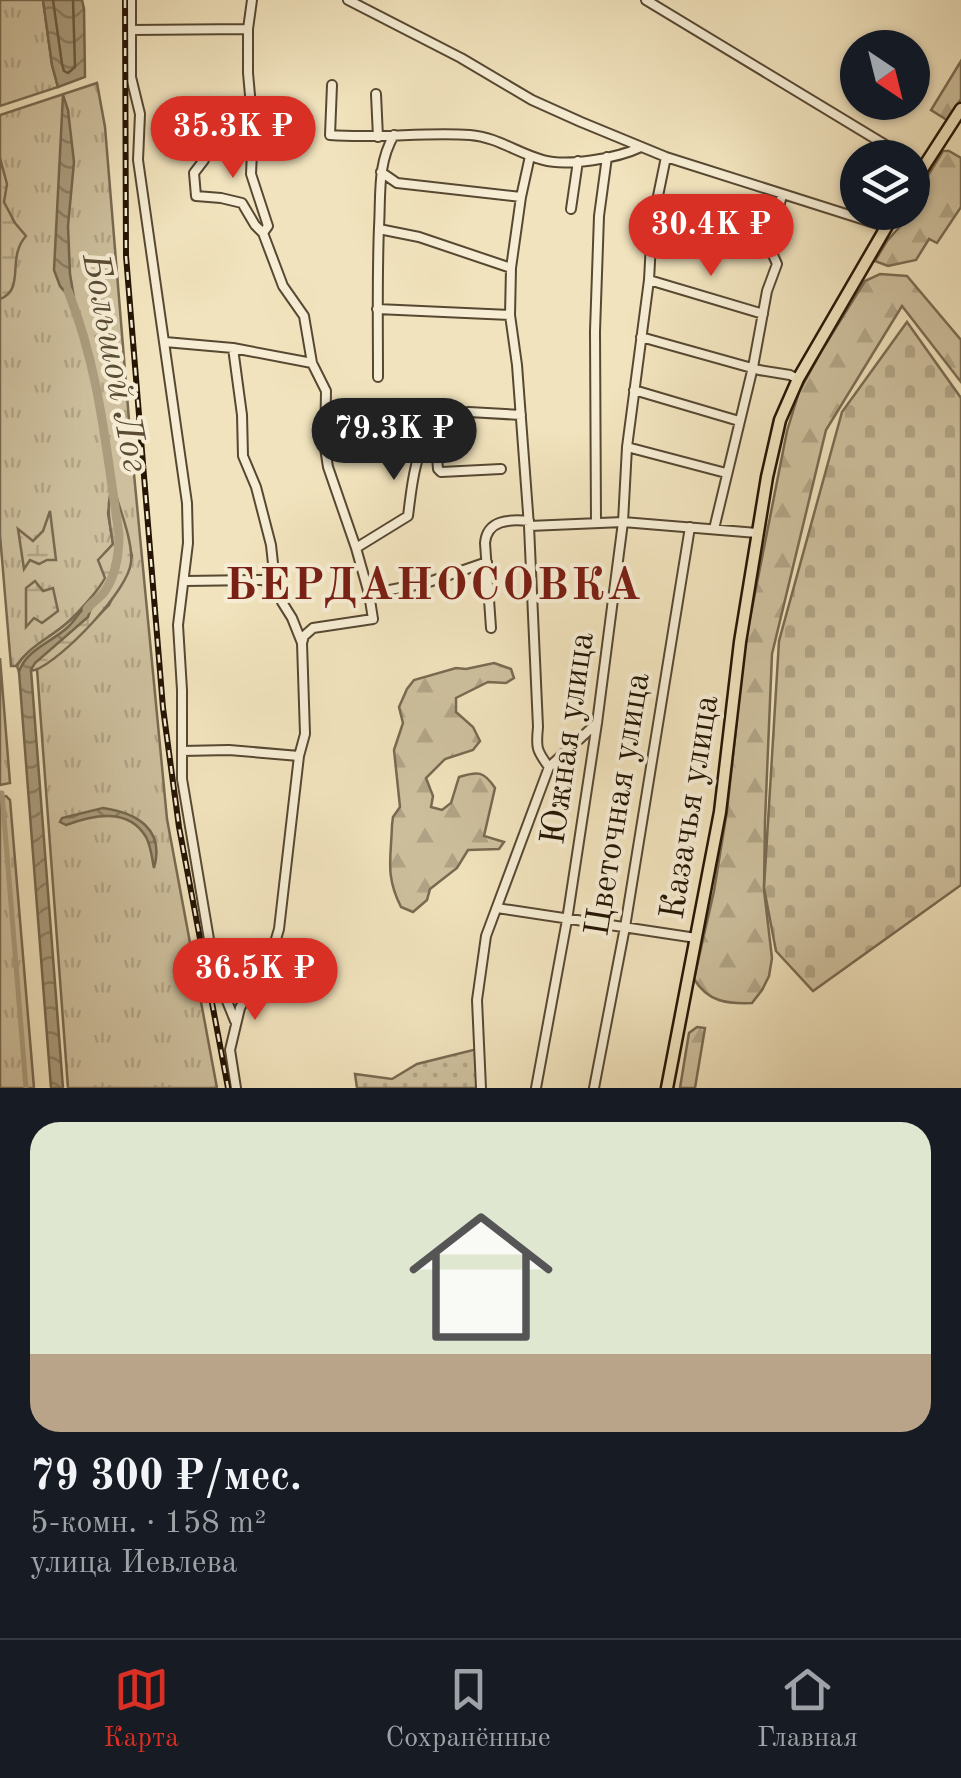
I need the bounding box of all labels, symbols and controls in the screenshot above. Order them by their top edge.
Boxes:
north arrow [840,30,930,120]
map controls [840,30,930,230]
pin: 35.3K ₽ [141,96,325,181]
text: 35.3K ₽ [173,112,293,144]
button: layers [840,140,930,230]
pin: 30.4K ₽ [619,194,803,279]
text: 30.4K ₽ [651,210,771,242]
water label: Большой Лог [74,249,154,476]
pin: 79.3K ₽ [302,398,486,483]
text: 79.3K ₽ [334,414,454,446]
district label: БЕРДАНОСОВКА [225,565,643,610]
street label: Южная улица [536,630,601,847]
street label: Цветочная улица [580,670,657,939]
street label: Казачья улица [655,693,725,922]
pin: 36.5K ₽ [163,938,347,1023]
text: 36.5K ₽ [195,954,315,986]
icon: home [391,1187,571,1367]
text: 79 300 ₽/мес. [30,1457,302,1499]
text: 5-комн. · 158 m² [30,1508,266,1540]
text: улица Иевлева [30,1548,238,1580]
tab: Карта [103,1662,179,1757]
tab: Сохранённые [385,1662,551,1757]
tab: Главная [757,1662,858,1757]

